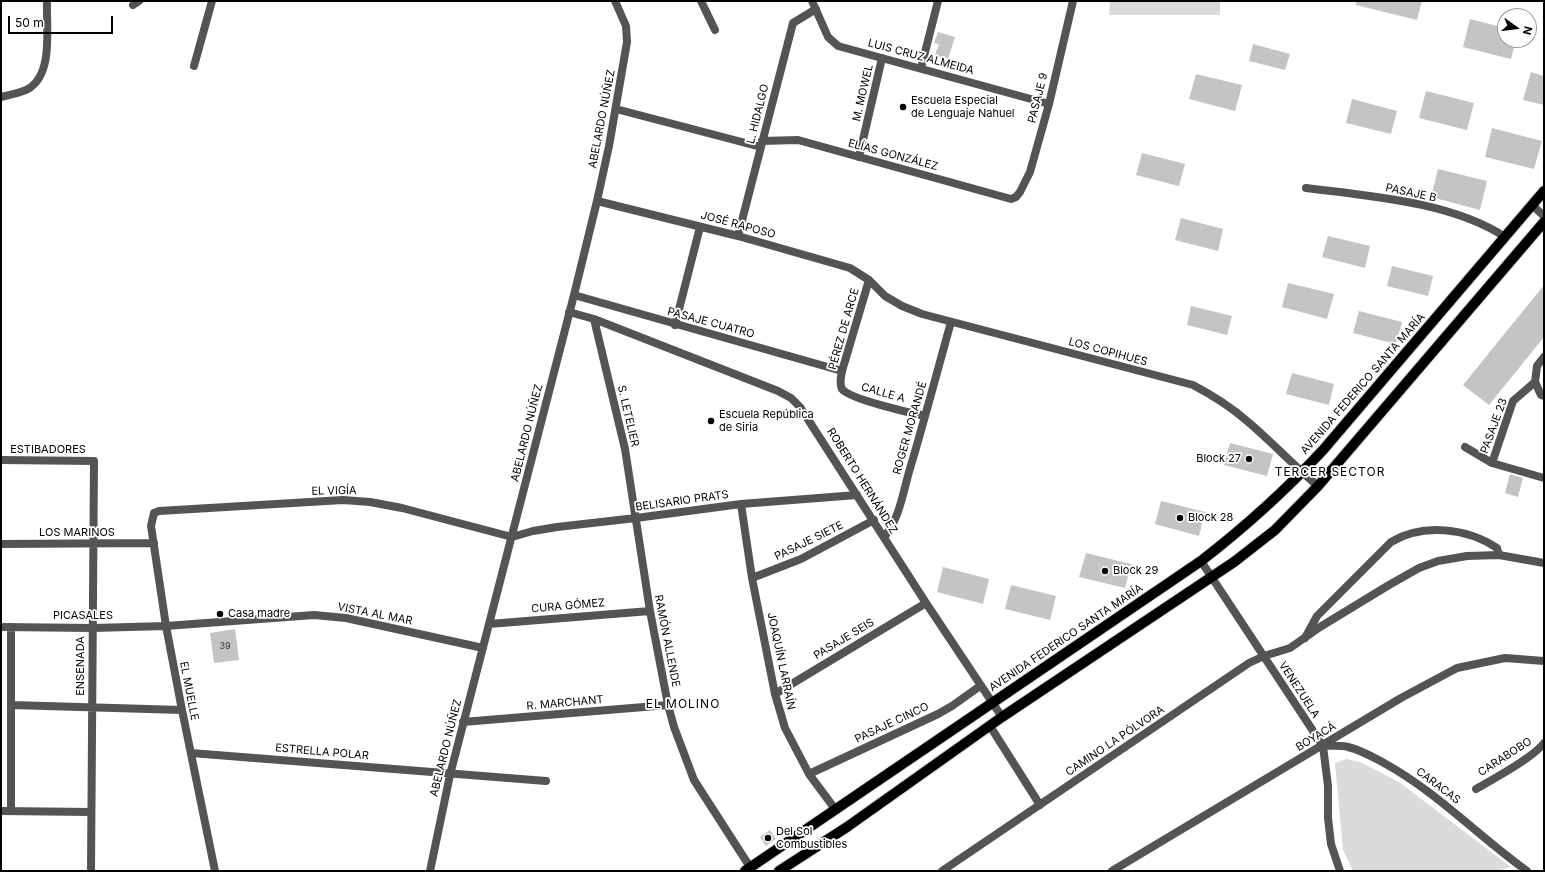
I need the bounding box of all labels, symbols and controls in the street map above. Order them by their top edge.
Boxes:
scale bar [10,8,115,34]
north arrow [1497,8,1537,48]
text: 50 m [15,15,44,30]
text: N [1520,25,1535,36]
street label: LUIS CRUZ ALMEIDA [867,36,975,78]
street label: M. MOWEL [850,63,876,123]
street label: ABELARDO NÚÑEZ [586,69,618,169]
street label: PASAJE 9 [1025,72,1051,124]
street label: L. HIDALGO [744,83,772,145]
place label: Escuela Especial de Lenguaje Nahuel [911,94,1015,120]
marker: Escuela Especial de Lenguaje Nahuel [898,102,908,112]
street label: ELÍAS GONZÁLEZ [847,137,939,173]
street label: PASAJE B [1384,181,1438,205]
street label: JOSÉ RAPOSO [699,209,777,241]
street label: PÉREZ DE ARCE [826,287,862,371]
street label: PASAJE CUATRO [666,305,756,341]
street label: AVENIDA FEDERICO SANTA MARÍA [1298,311,1428,457]
street label: LOS COPIHUES [1067,335,1149,369]
street label: CALLE A [859,380,907,406]
street label: ROGER MORANDÉ [890,380,930,476]
street label: ABELARDO NÚÑEZ [508,383,546,483]
street label: S. LETELIER [615,384,641,448]
street label: PASAJE 23 [1478,397,1510,455]
place label: Escuela República de Siria [719,408,814,434]
marker: Escuela República de Siria [706,416,716,426]
street label: ROBERTO HERNÁNDEZ [824,426,900,536]
street label: ESTIBADORES [10,443,86,457]
place label: Block 27 [1196,452,1241,466]
marker: Block 27 [1244,454,1254,464]
district label: TERCER SECTOR [1275,465,1385,479]
street label: EL VIGÍA [311,484,357,498]
street label: BELISARIO PRATS [634,488,730,514]
place label: Block 28 [1188,511,1233,525]
marker: Block 28 [1175,513,1185,523]
street label: PASAJE SIETE [773,519,845,563]
street label: LOS MARINOS [39,526,115,540]
place label: Block 29 [1113,564,1158,578]
marker: Block 29 [1100,566,1110,576]
street label: AVENIDA FEDERICO SANTA MARÍA [987,581,1145,695]
street label: RAMÓN ALLENDE [652,594,682,688]
street label: CURA GÓMEZ [531,596,605,616]
street label: VISTA AL MAR [336,600,414,628]
place label: Casa madre [228,607,290,621]
street label: PICASALES [53,609,113,623]
marker: Casa madre [215,609,225,619]
street label: JOAQUÍN LARRAÍN [764,611,798,711]
street label: PASAJE SEIS [811,616,877,662]
street label: ENSENADA [74,636,88,696]
house number: 39 [219,641,231,651]
street label: VENEZUELA [1276,659,1322,721]
street label: EL MUELLE [177,660,201,722]
street label: R. MARCHANT [526,693,604,713]
district label: EL MOLINO [646,697,720,711]
street label: ABELARDO NÚÑEZ [427,698,465,798]
street label: PASAJE CINCO [853,700,931,746]
street label: CAMINO LA PÓLVORA [1063,703,1167,779]
street label: BOYACÁ [1294,720,1338,754]
street label: CARABOBO [1476,735,1534,779]
street label: ESTRELLA POLAR [275,741,369,763]
street label: CARACAS [1413,765,1463,807]
place label: Del Sol Combustibles [776,825,847,851]
marker: Del Sol Combustibles [763,833,773,843]

